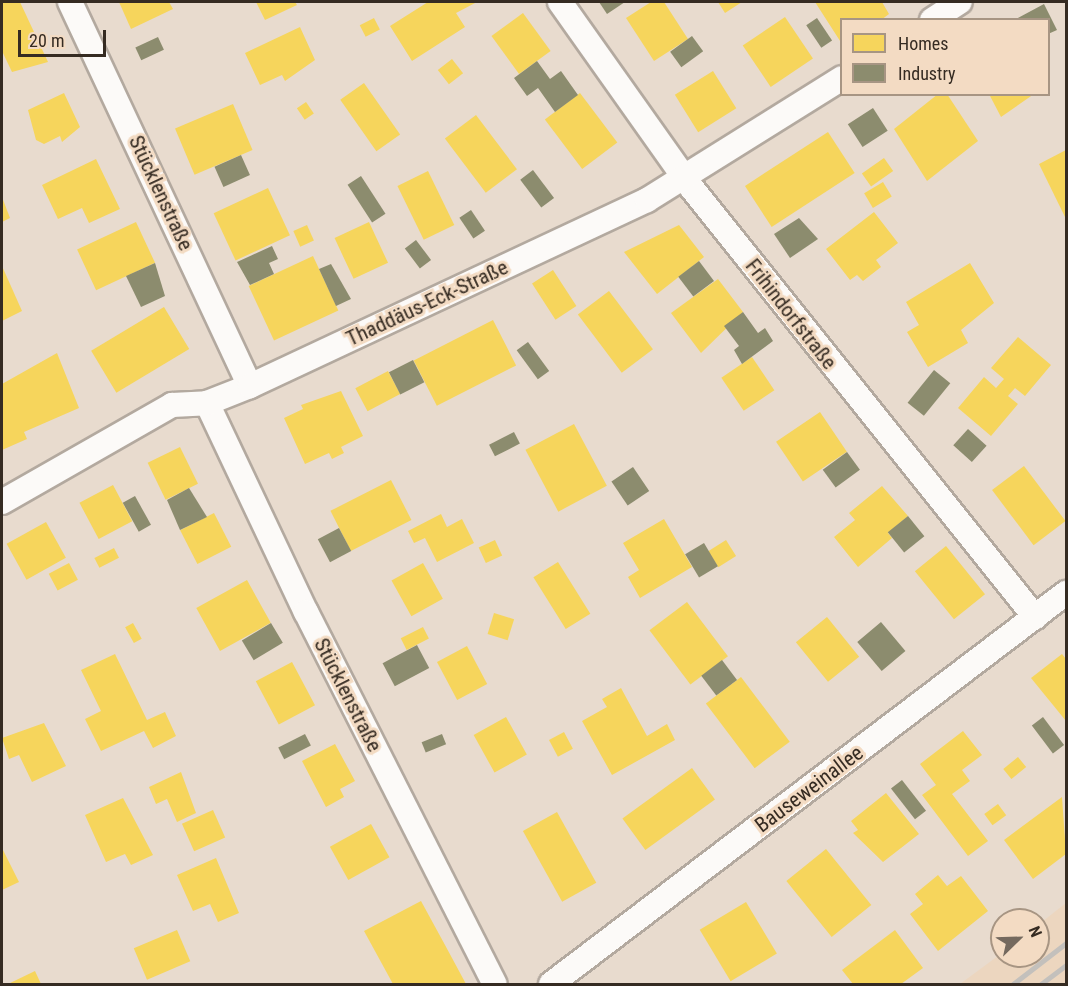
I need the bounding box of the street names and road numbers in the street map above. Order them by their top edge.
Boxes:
street label: Stücklenstraße [123,132,199,254]
street label: Thaddäus-Eck-Straße [342,254,512,352]
street label: Frihindorfstraße [740,254,842,374]
street label: Stücklenstraße [309,634,387,756]
street label: Bauseweinallee [750,740,868,838]

